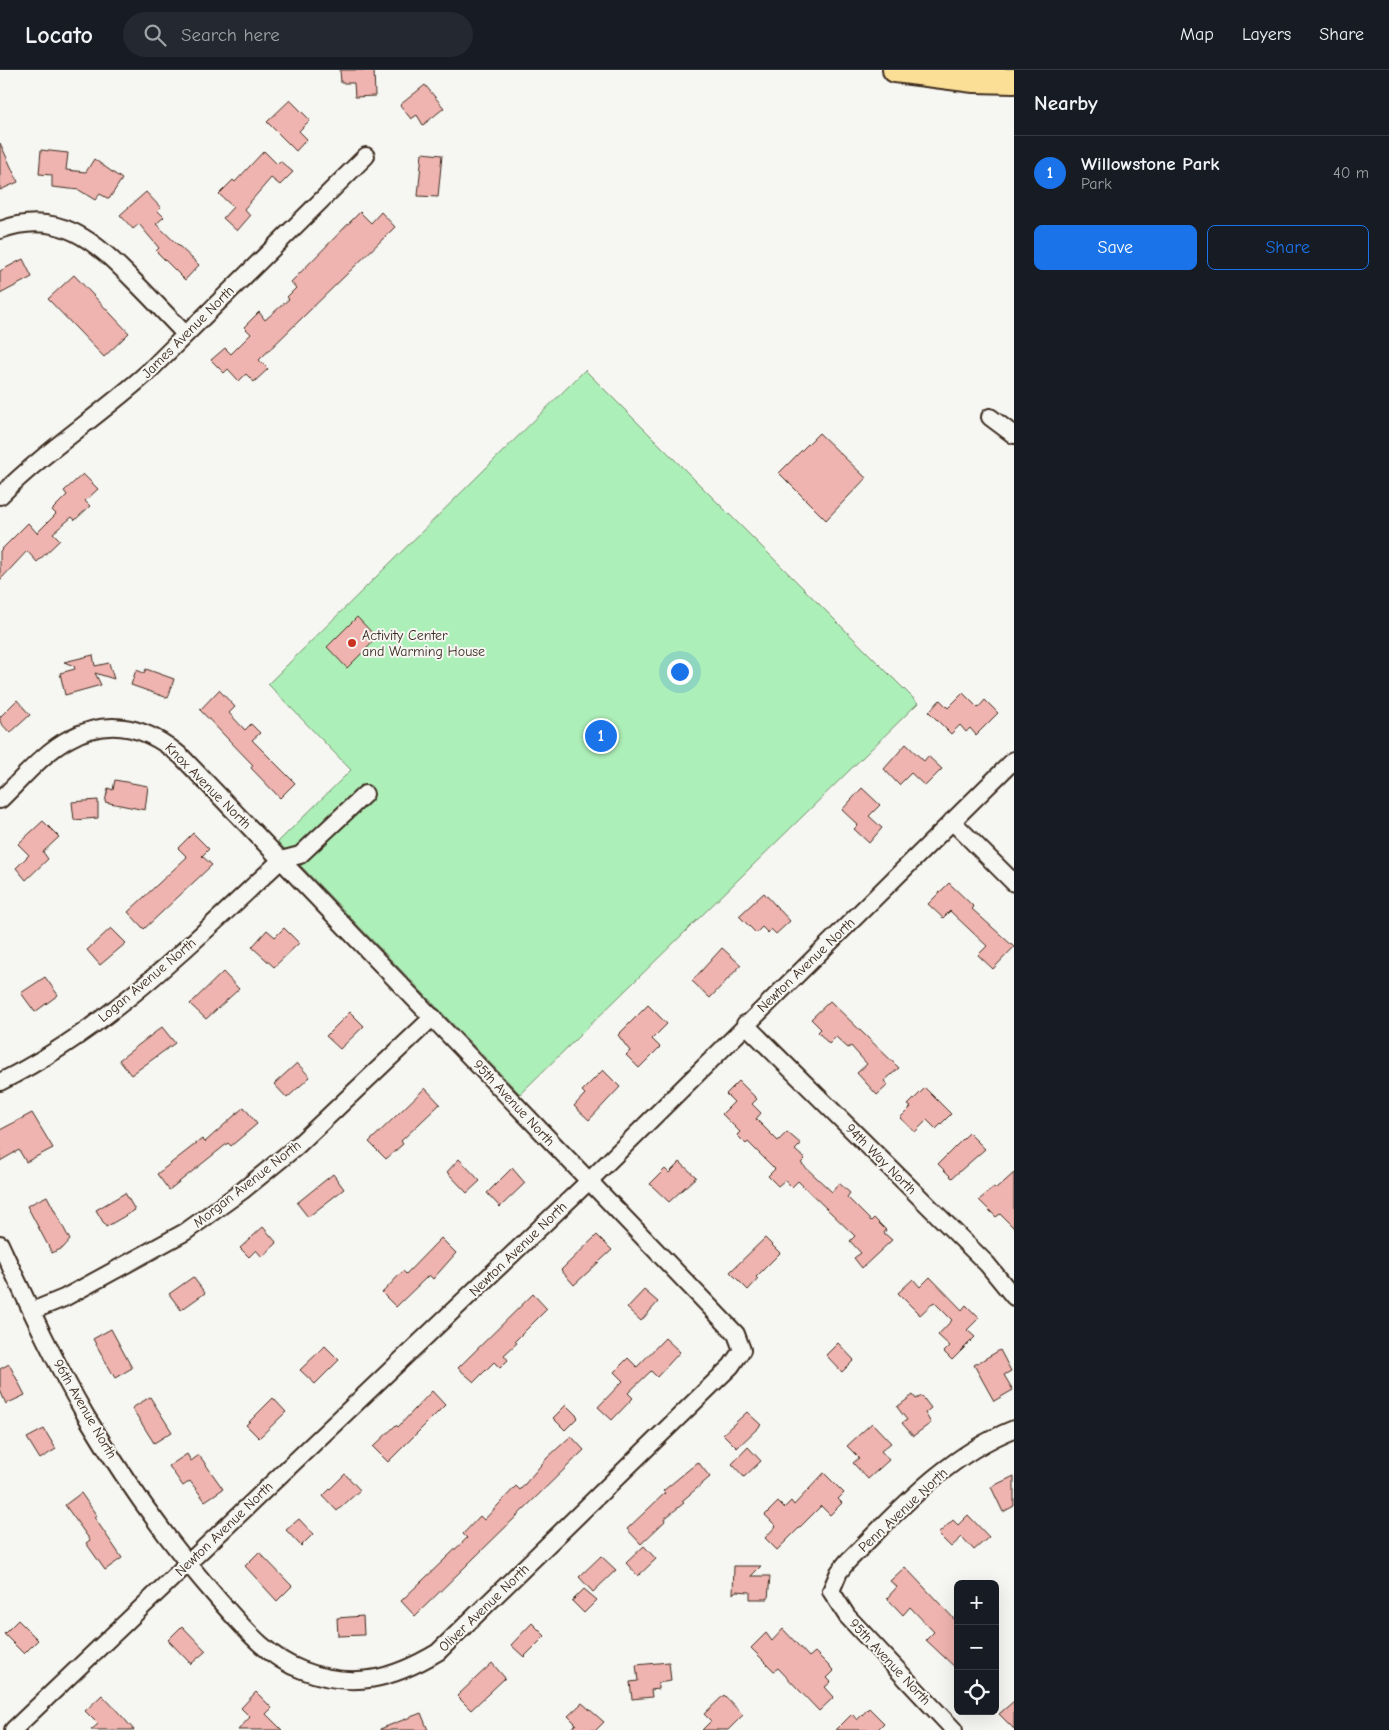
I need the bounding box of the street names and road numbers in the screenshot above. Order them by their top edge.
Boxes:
street label: James Avenue North [138,282,238,382]
street label: Knox Avenue North [161,739,255,833]
street label: Newton Avenue North [754,914,858,1016]
street label: Logan Avenue North [95,934,199,1026]
street label: 95th Avenue North [470,1056,558,1150]
street label: 94th Way North [842,1120,920,1198]
street label: Morgan Avenue North [190,1137,304,1231]
street label: Newton Avenue North [466,1198,570,1300]
street label: 96th Avenue North [50,1356,120,1462]
street label: Penn Avenue North [855,1464,951,1556]
street label: Newton Avenue North [172,1478,276,1580]
street label: Oliver Avenue North [435,1561,533,1655]
street label: 95th Avenue North [846,1615,934,1709]

